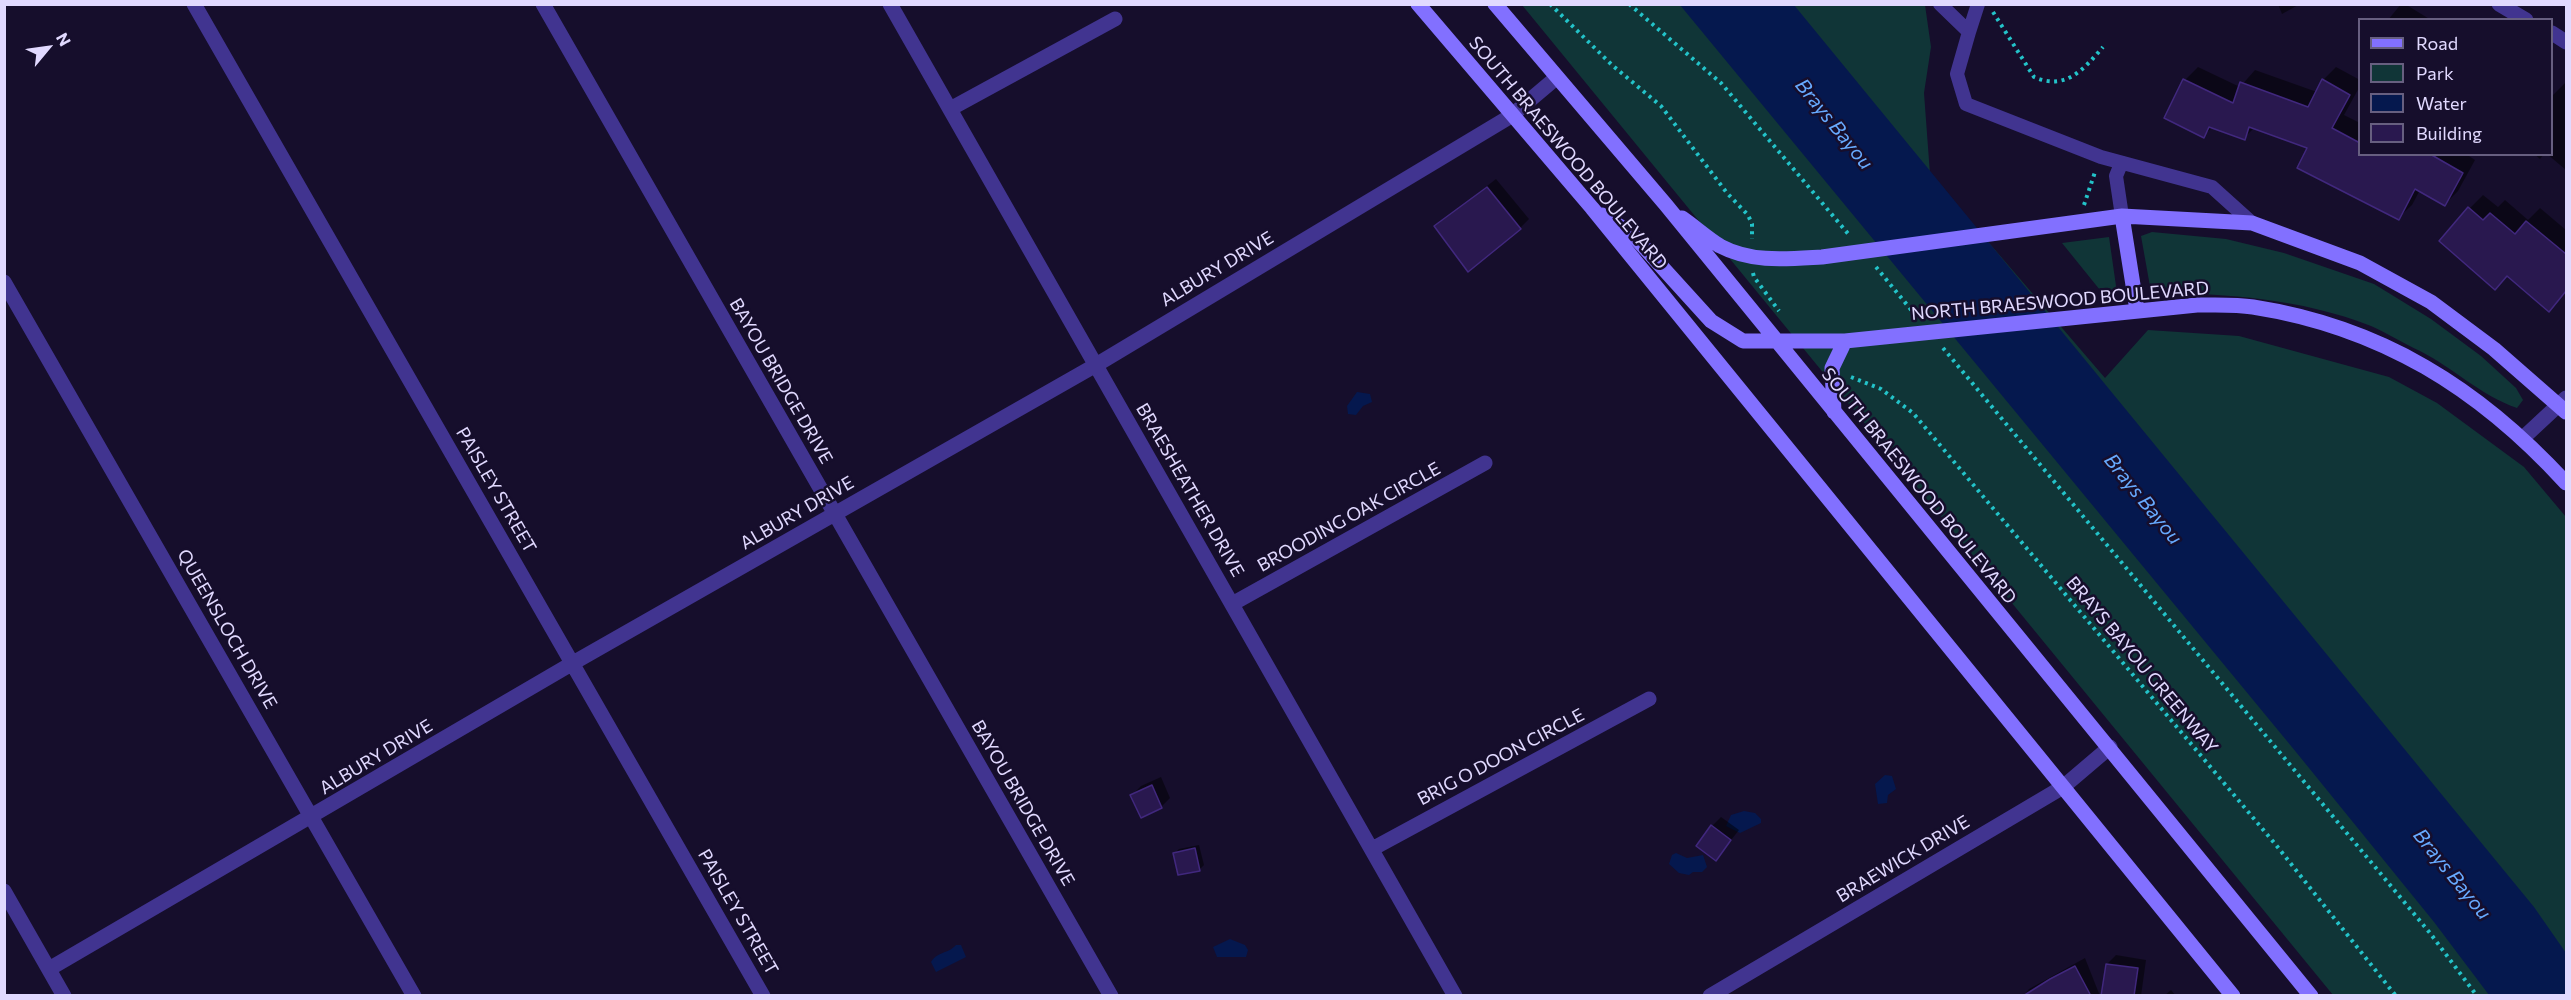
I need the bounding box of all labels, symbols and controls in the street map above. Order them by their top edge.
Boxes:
north arrow [18,18,78,78]
legend [2358,18,2553,156]
text: N [53,29,75,49]
street label: SOUTH BRAESWOOD BOULEVARD [1464,32,1672,274]
text: Road [2416,32,2458,54]
text: Park [2416,62,2454,84]
water label: Brays Bayou [1790,74,1878,174]
text: Water [2416,92,2467,114]
text: Building [2416,122,2482,144]
street label: ALBURY DRIVE [1157,227,1277,311]
street label: NORTH BRAESWOOD BOULEVARD [1910,277,2210,325]
street label: BAYOU BRIDGE DRIVE [725,294,837,468]
street label: SOUTH BRAESWOOD BOULEVARD [1817,364,2021,608]
street label: BRAESHEATHER DRIVE [1131,399,1249,581]
street label: PAISLEY STREET [451,423,541,557]
water label: Brays Bayou [2099,449,2187,549]
street label: BROODING OAK CIRCLE [1254,458,1444,576]
street label: ALBURY DRIVE [736,472,858,554]
street label: QUEENSLOCH DRIVE [172,545,282,713]
street label: BRAYS BAYOU GREENWAY [2062,572,2222,758]
street label: BRIG O DOON CIRCLE [1414,704,1588,810]
street label: ALBURY DRIVE [316,715,436,799]
street label: BAYOU BRIDGE DRIVE [967,716,1079,890]
street label: BRAEWICK DRIVE [1833,811,1973,907]
water label: Brays Bayou [2408,824,2496,924]
street label: PAISLEY STREET [693,845,783,979]

